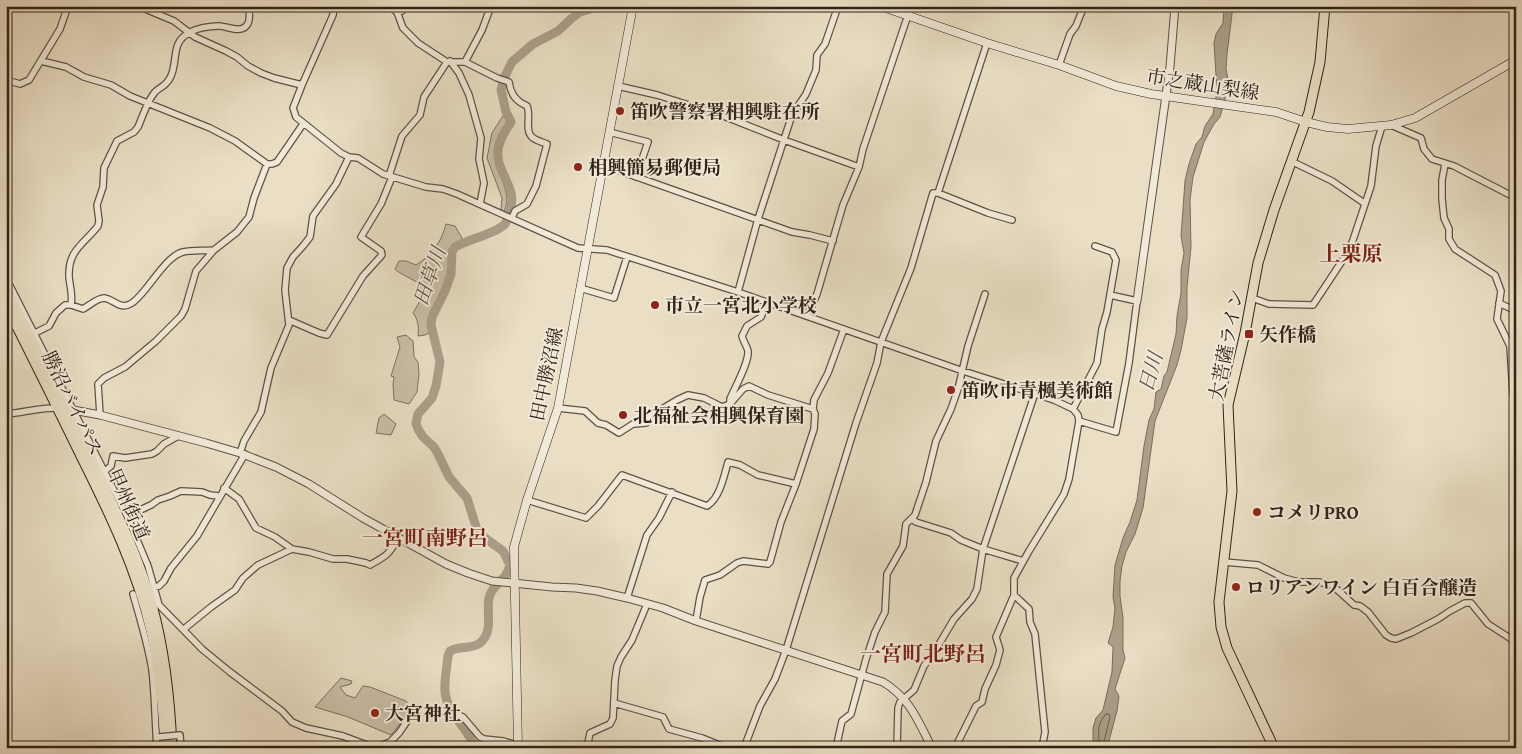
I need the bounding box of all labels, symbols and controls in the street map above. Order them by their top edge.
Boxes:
street label: 市之蔵山梨線 [1145,61,1261,107]
place label: 笛吹警察署相興駐在所 [630,97,820,125]
marker: 笛吹警察署相興駐在所 [614,105,626,117]
place label: 相興簡易郵便局 [588,153,721,181]
marker: 相興簡易郵便局 [572,161,584,173]
district label: 上栗原 [1320,238,1383,269]
water label: 田草川 [406,241,453,309]
street label: 大菩薩ライン [1201,287,1251,403]
place label: 市立一宮北小学校 [665,291,817,319]
marker: 市立一宮北小学校 [649,299,661,311]
place label: 矢作橋 [1259,320,1316,348]
street label: 田中勝沼線 [522,325,570,423]
marker: 矢作橋 [1243,328,1255,340]
street label: 勝沼バイパス [36,346,110,460]
water label: 日川 [1131,347,1170,395]
place label: 笛吹市青楓美術館 [961,376,1113,404]
marker: 笛吹市青楓美術館 [945,384,957,396]
place label: 北福祉会相興保育園 [633,401,804,429]
marker: 北福祉会相興保育園 [617,409,629,421]
street label: 甲州街道 [101,464,157,544]
place label: コメリPRO [1267,498,1359,526]
marker: コメリPRO [1251,506,1263,518]
district label: 一宮町南野呂 [362,522,488,553]
place label: ロリアンワイン 白百合醸造 [1246,573,1477,601]
marker: ロリアンワイン 白百合醸造 [1230,581,1242,593]
district label: 一宮町北野呂 [860,638,986,669]
place label: 大宮神社 [385,699,461,727]
marker: 大宮神社 [369,707,381,719]

